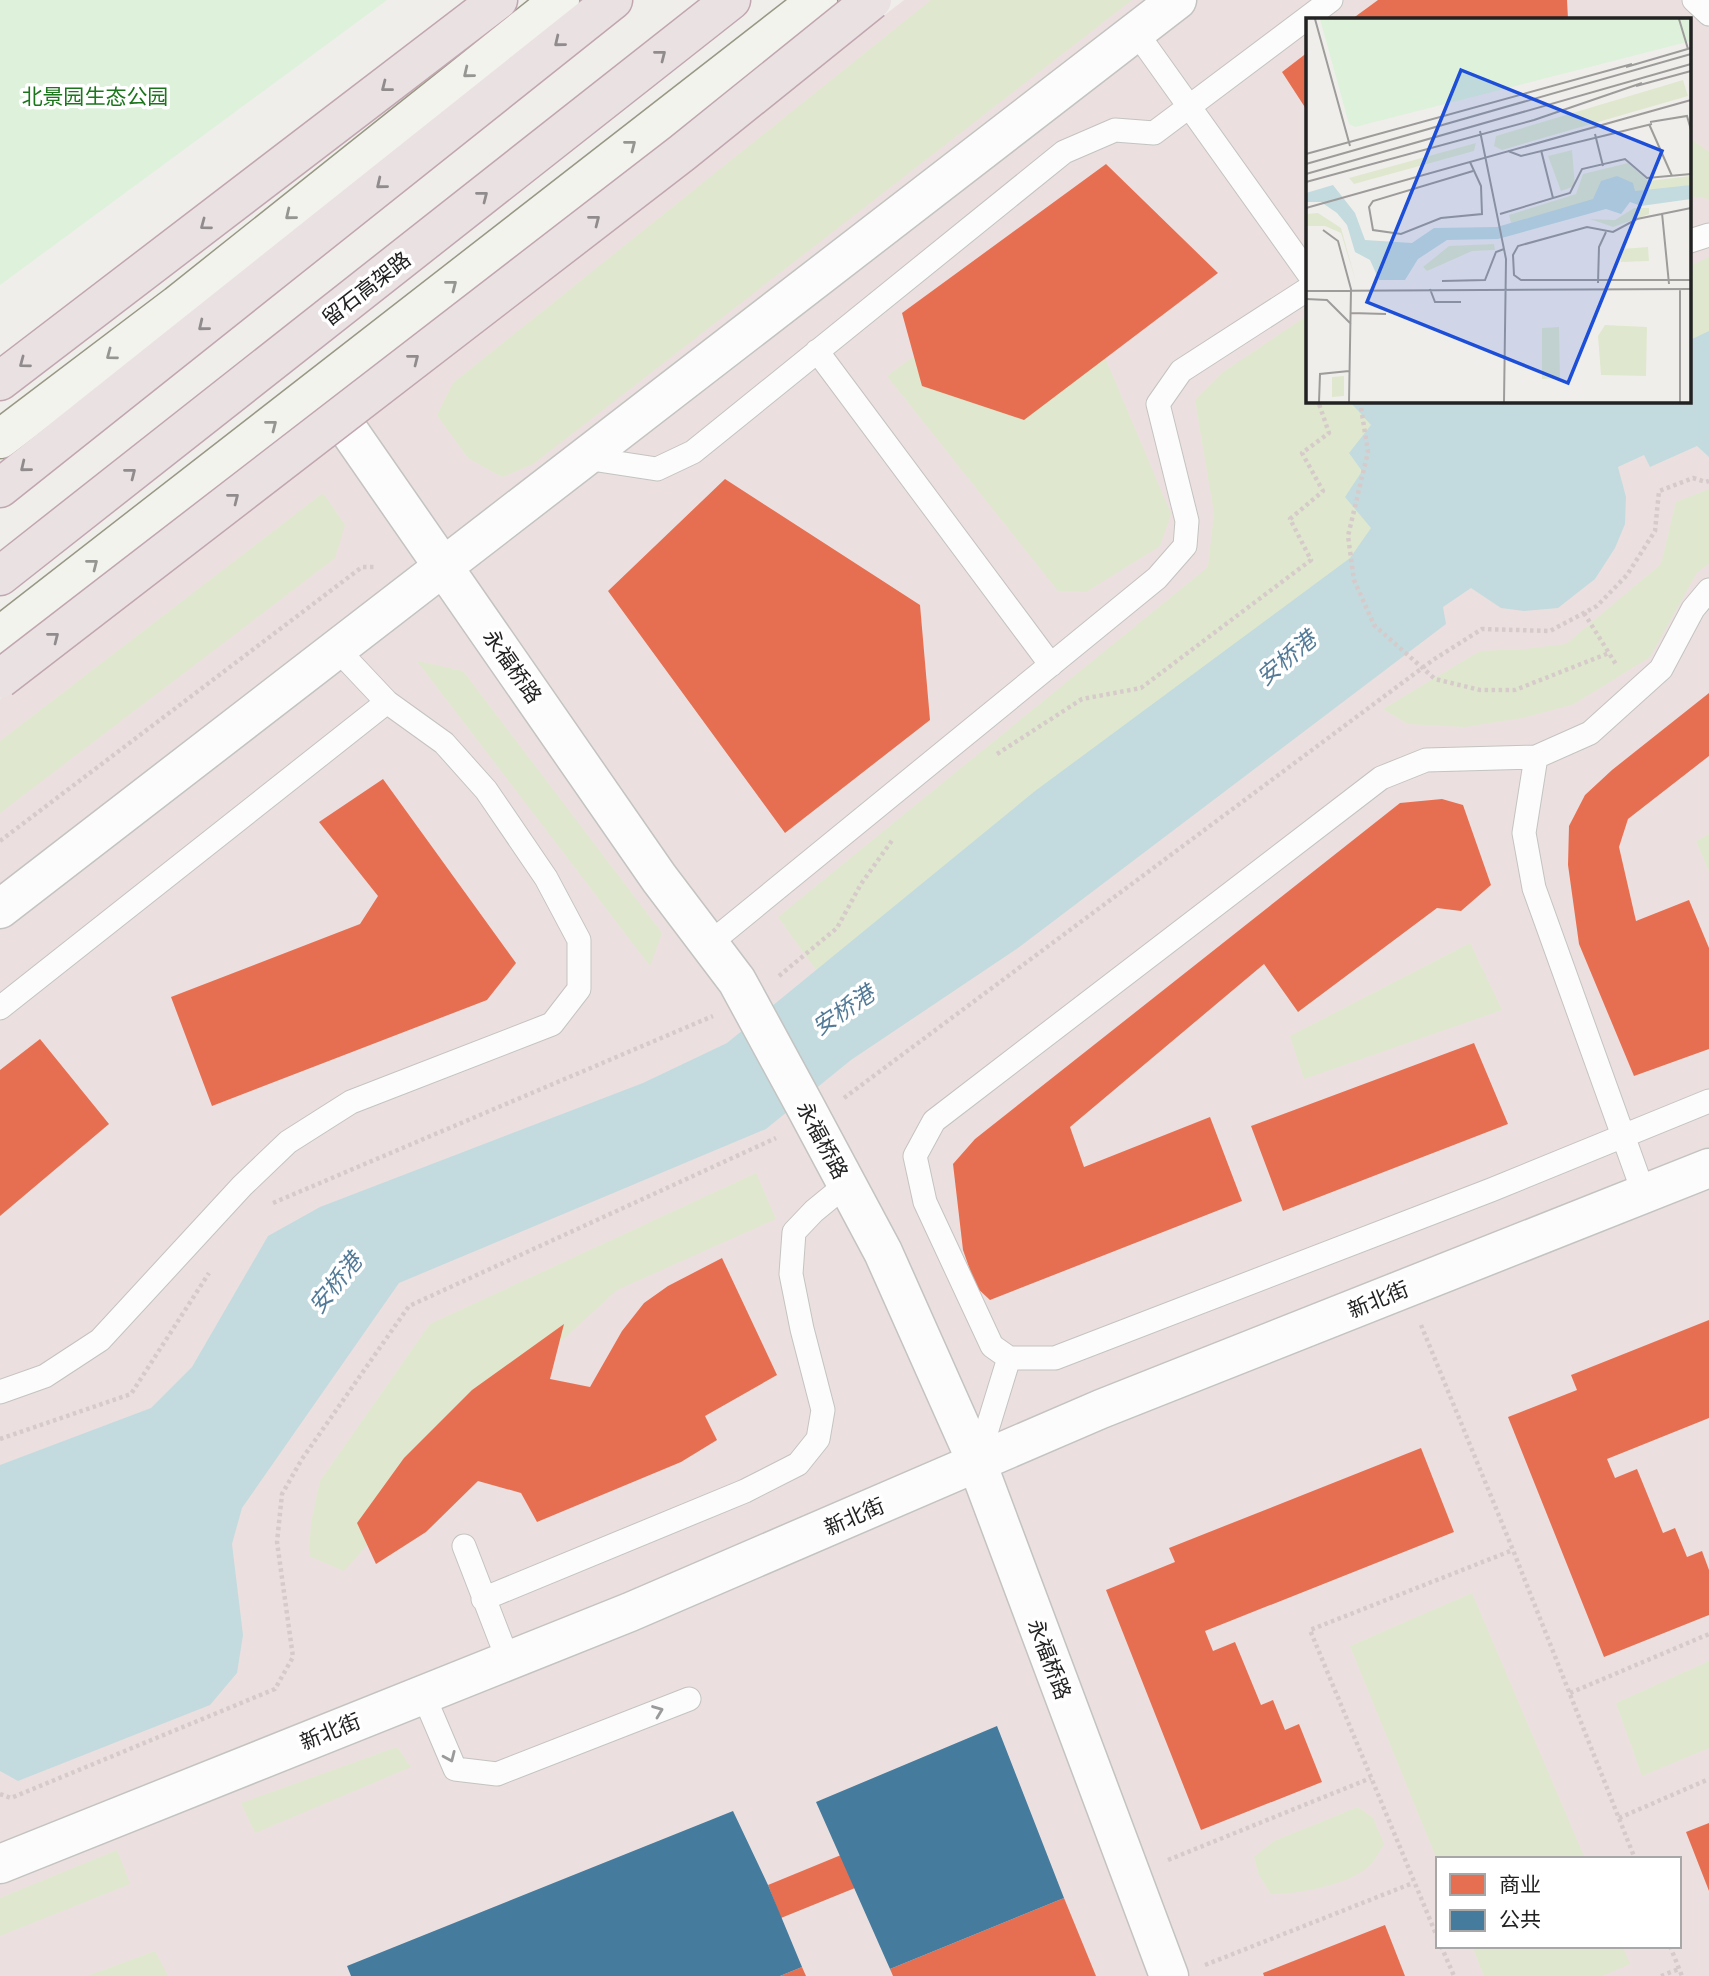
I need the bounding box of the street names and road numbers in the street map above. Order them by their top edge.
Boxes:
street label: 留石高架路 [317,246,415,330]
street label: 永福桥路 [479,625,547,707]
street label: 永福桥路 [793,1097,853,1183]
street label: 新北街 [1344,1276,1412,1322]
street label: 新北街 [820,1493,888,1539]
street label: 永福桥路 [1024,1615,1076,1703]
street label: 新北街 [296,1708,364,1754]

